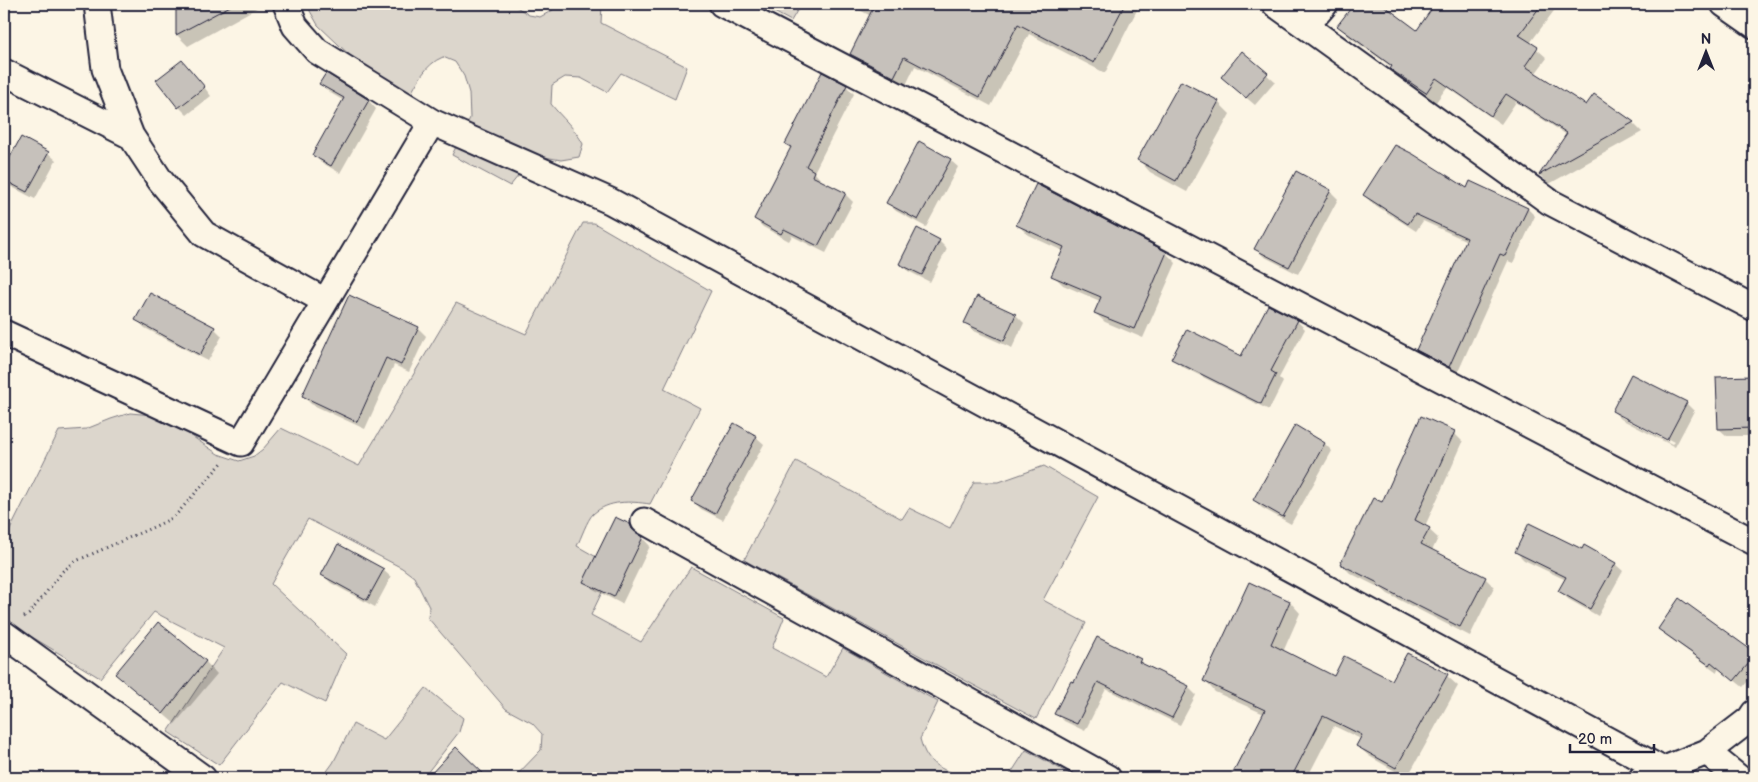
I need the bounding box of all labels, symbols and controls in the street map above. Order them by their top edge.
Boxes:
north arrow [1680,28,1730,78]
text: N [1701,31,1711,48]
scale bar [1570,722,1654,754]
text: 20 m [1578,730,1612,749]

